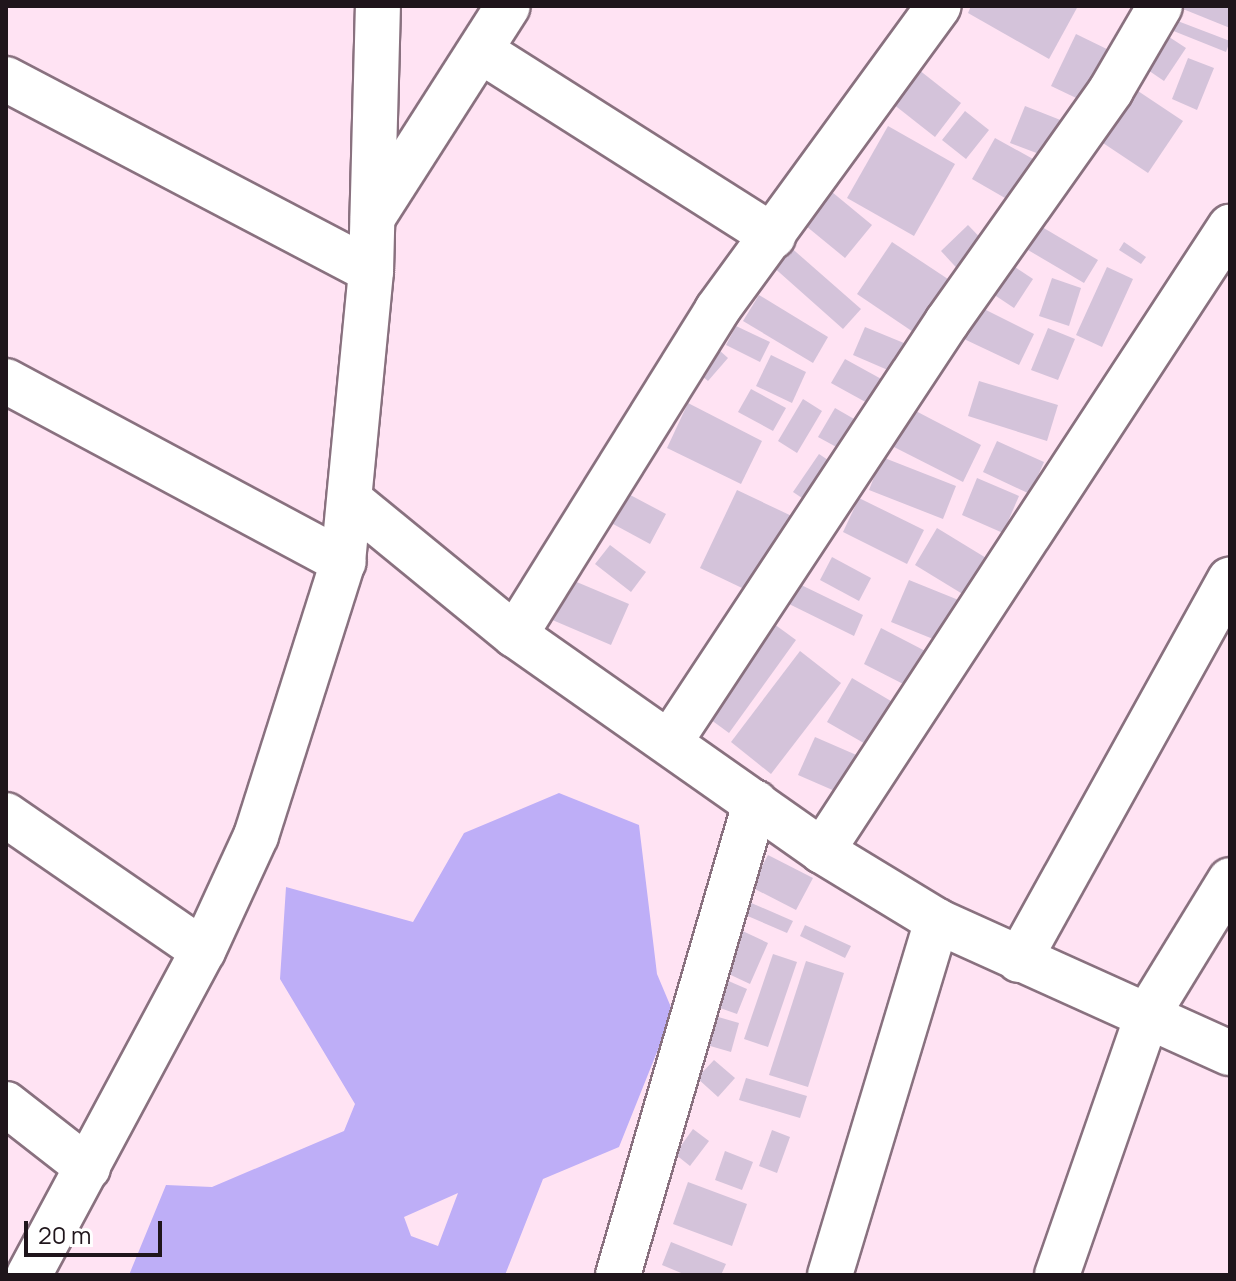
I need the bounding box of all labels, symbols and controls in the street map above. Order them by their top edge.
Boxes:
scale bar [28,1205,166,1255]
text: 20 m [38,1218,91,1251]

